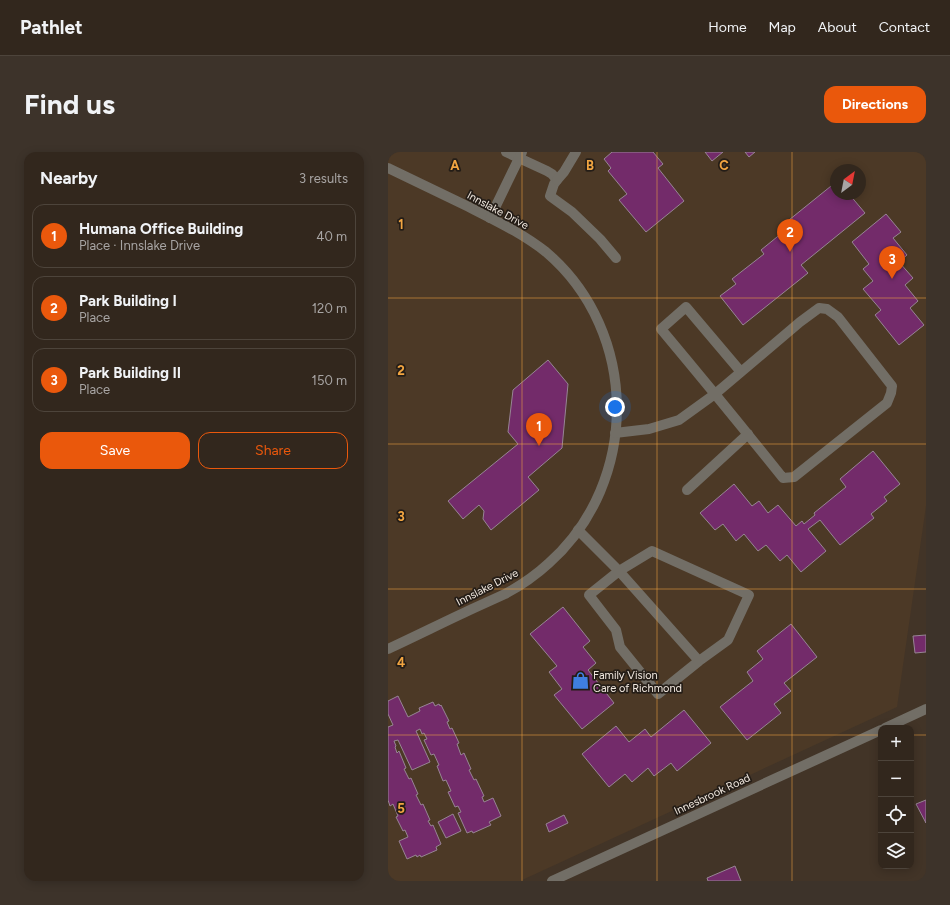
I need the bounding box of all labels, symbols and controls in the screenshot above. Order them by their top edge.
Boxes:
text: Pathlet [20,16,83,39]
text: Home [708,19,747,36]
text: Map [769,19,796,36]
text: About [818,19,857,36]
text: Contact [879,19,930,36]
button: Directions [824,86,926,123]
text: Find us [24,87,115,121]
text: A [450,158,460,173]
text: B [586,158,594,173]
text: C [719,158,729,173]
north arrow [830,164,866,200]
text: Nearby [40,168,98,188]
text: 3 results [299,171,348,186]
street label: Innslake Drive [465,189,531,232]
text: 1 [398,217,404,232]
pin: 2 [777,219,803,252]
text: Humana Office Building [79,220,243,238]
text: 1 [51,229,57,244]
text: 40 m [316,229,347,244]
text: Place · Innslake Drive [79,238,200,253]
pin: 3 [879,246,905,279]
text: Park Building I [79,292,177,310]
text: 2 [50,301,58,316]
text: 120 m [312,301,347,316]
text: Place [79,310,110,325]
text: 2 [397,363,405,378]
text: Park Building II [79,364,181,382]
text: 3 [50,373,58,388]
text: 150 m [312,373,347,388]
text: Place [79,382,110,397]
your location [605,397,625,417]
pin: 1 [526,413,552,446]
button: Save [40,432,190,469]
button: Share [198,432,348,469]
text: 3 [397,509,405,524]
street label: Innslake Drive [454,566,520,609]
text: 4 [397,655,405,670]
place label: Family Vision Care of Richmond [593,669,682,695]
shop icon: Family Vision Care of Richmond [570,671,590,691]
map controls [878,725,914,869]
button: + [878,725,914,761]
button: − [878,761,914,797]
street label: Innesbrook Road [672,771,752,818]
button: locate [878,797,914,833]
text: 5 [397,801,405,816]
button: layers [878,833,914,869]

